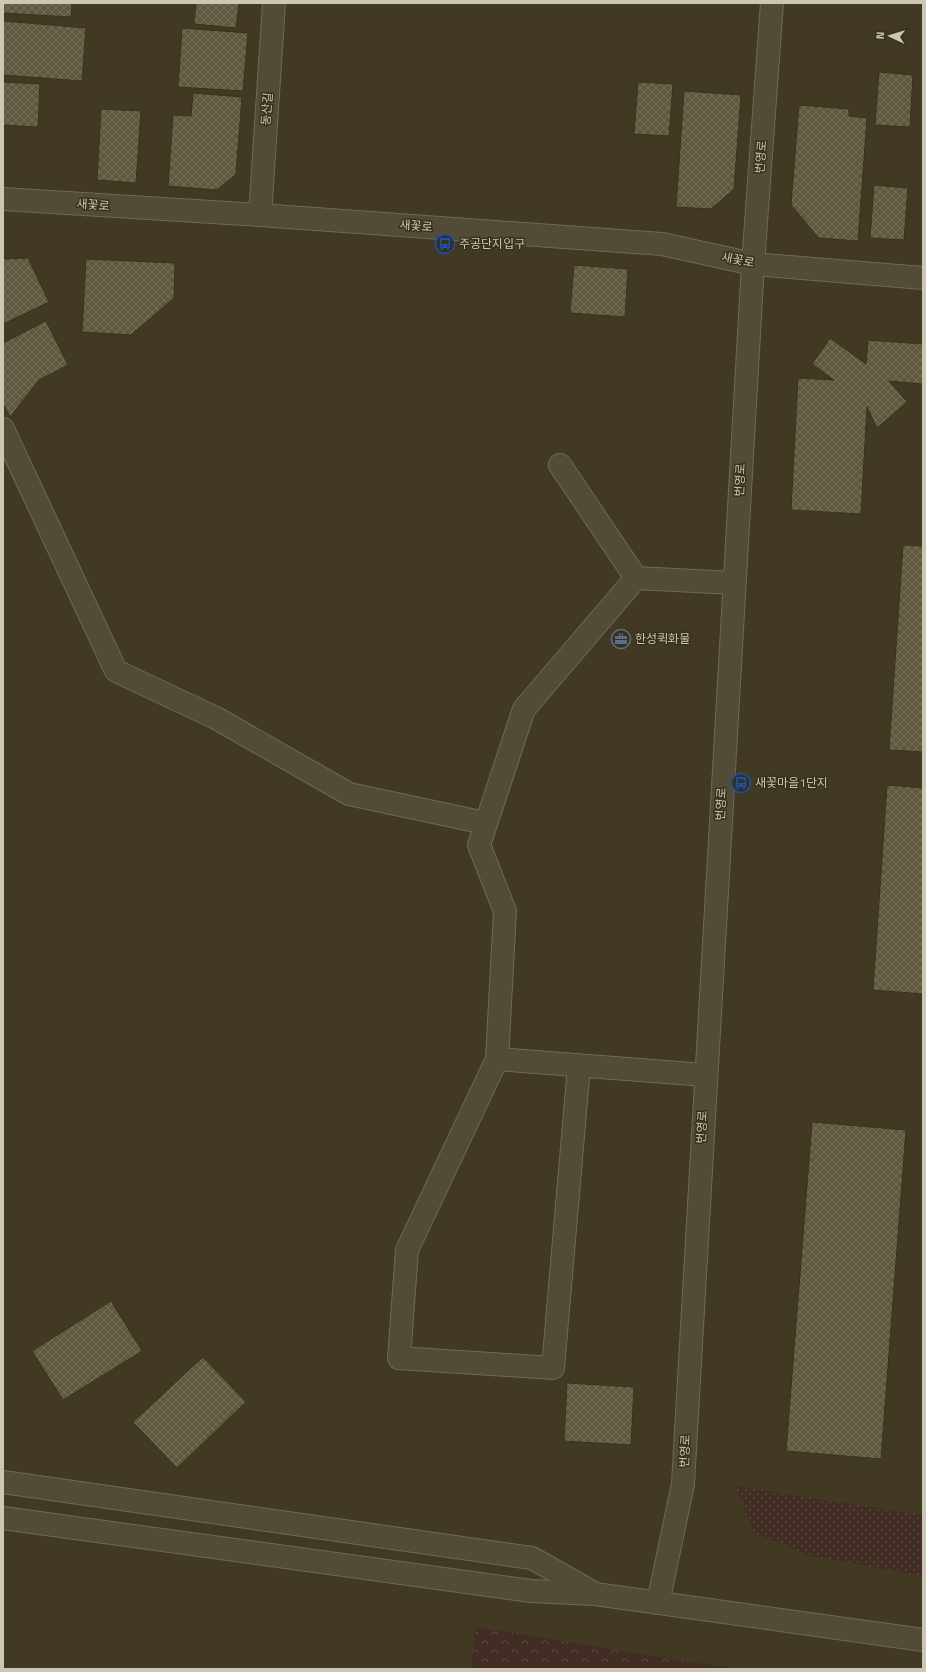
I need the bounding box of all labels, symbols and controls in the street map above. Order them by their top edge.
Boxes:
north arrow [870,16,910,56]
text: N [872,31,888,40]
street label: 동산길 [256,92,277,126]
street label: 번영로 [750,140,771,174]
street label: 새꽃로 [76,194,110,215]
street label: 새꽃로 [399,215,433,236]
bus stop icon: 주공단지입구 [434,233,456,255]
place label: 주공단지입구 [459,234,525,253]
street label: 새꽃로 [720,247,756,272]
street label: 번영로 [729,463,750,497]
office icon: 한성퀵화물 [610,628,632,650]
place label: 한성퀵화물 [635,629,690,648]
bus stop icon: 새꽃마을1단지 [730,772,752,794]
place label: 새꽃마을1단지 [755,773,828,792]
street label: 번영로 [710,787,731,821]
street label: 번영로 [691,1110,712,1144]
street label: 번영로 [674,1434,695,1468]

